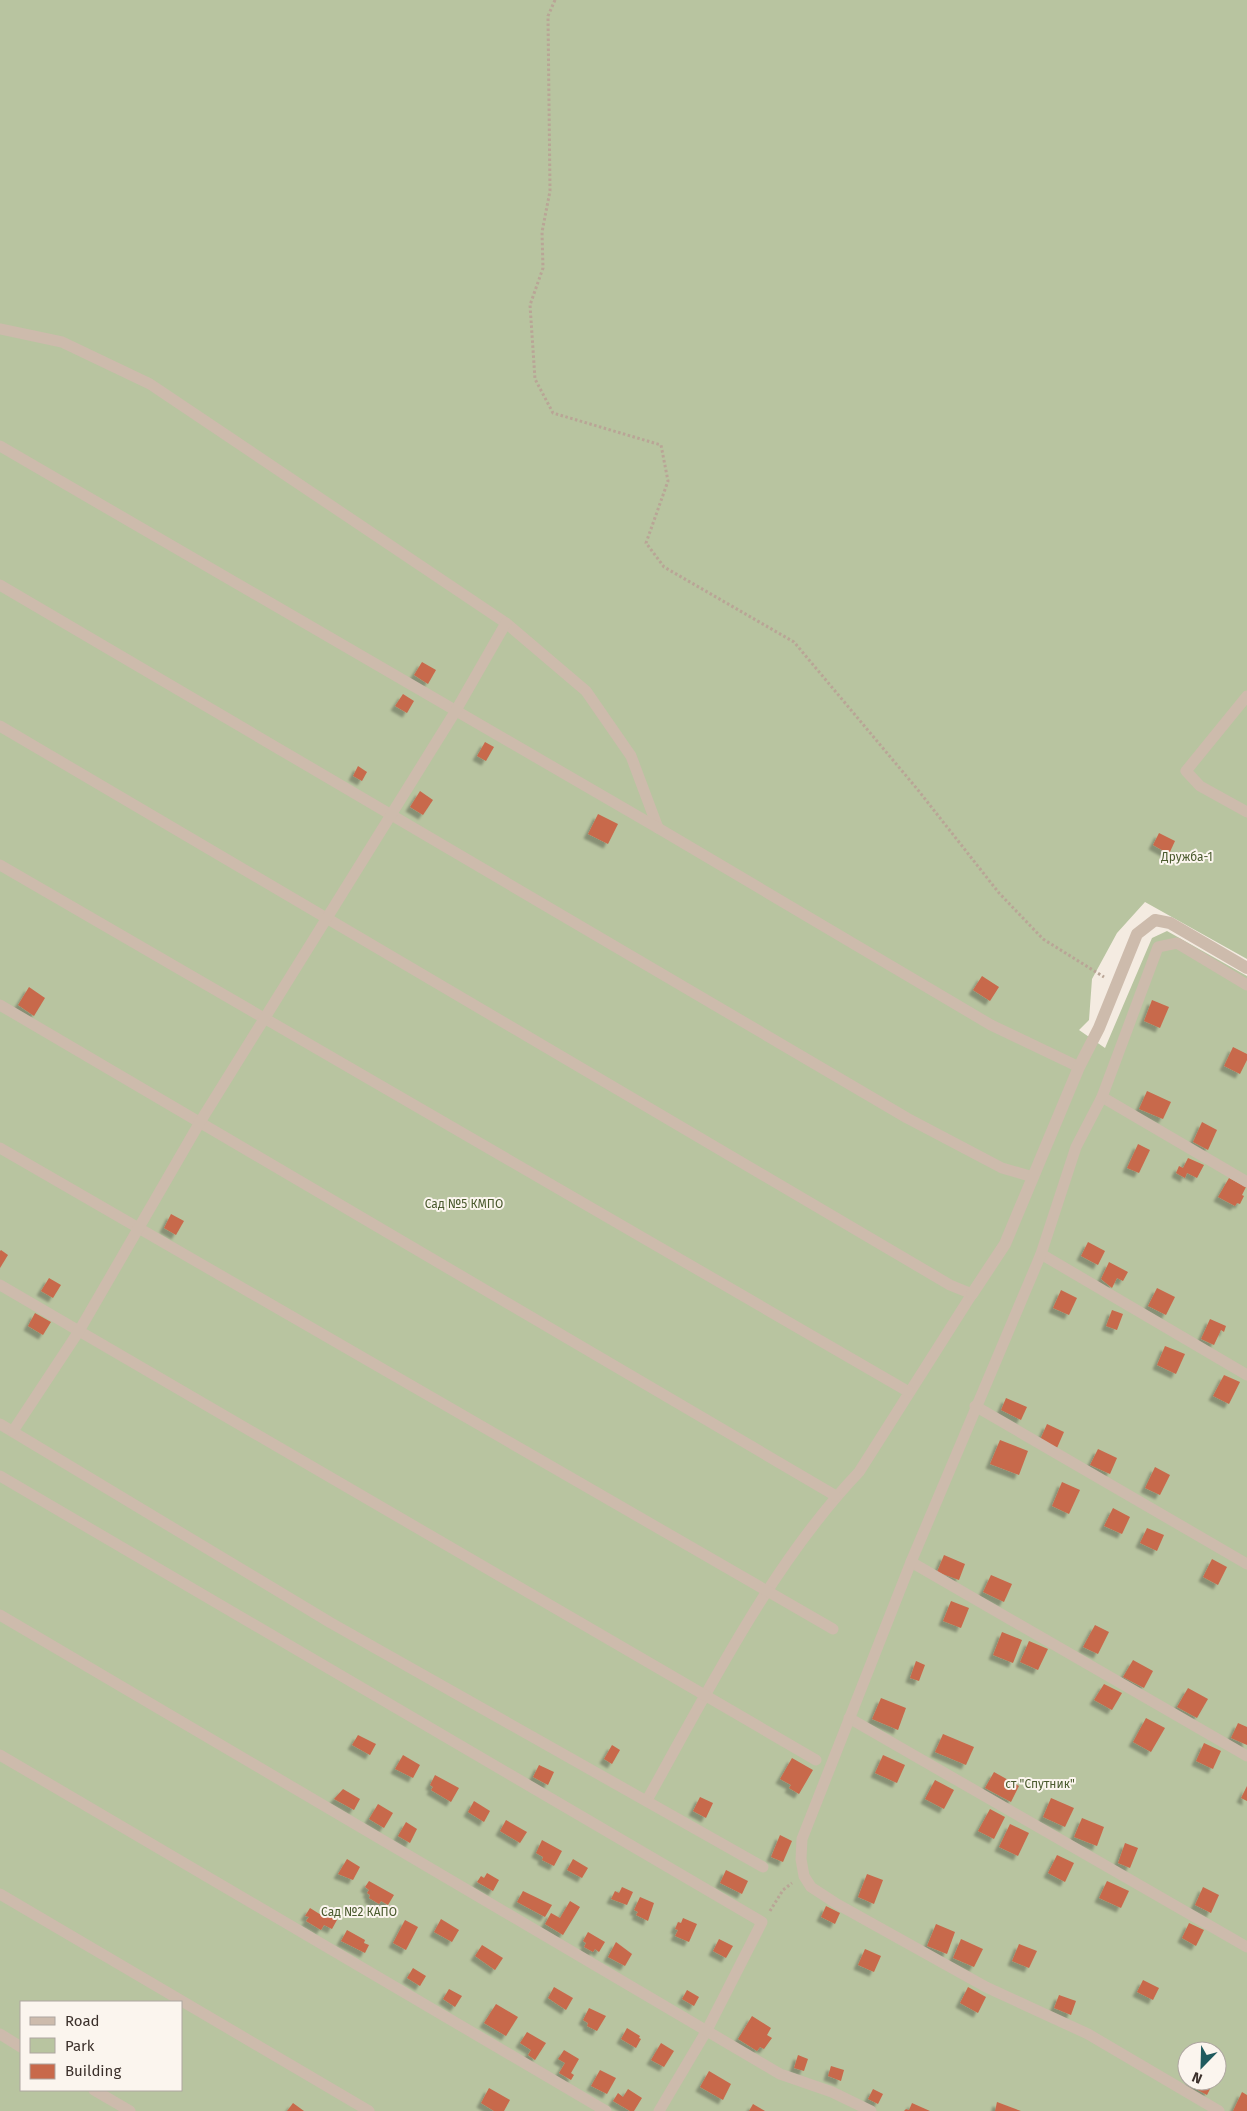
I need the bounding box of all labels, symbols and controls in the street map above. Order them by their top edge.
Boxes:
park label: Дружба-1 [1160,850,1213,864]
park label: Сад №5 КМПО [425,1197,503,1211]
park label: ст "Спутник" [1005,1777,1075,1791]
park label: Сад №2 КАПО [321,1905,397,1919]
legend [20,2001,182,2091]
text: Road [65,2012,100,2030]
text: Park [65,2037,95,2055]
north arrow [1177,2041,1227,2091]
text: Building [65,2062,121,2080]
text: N [1190,2068,1205,2087]

